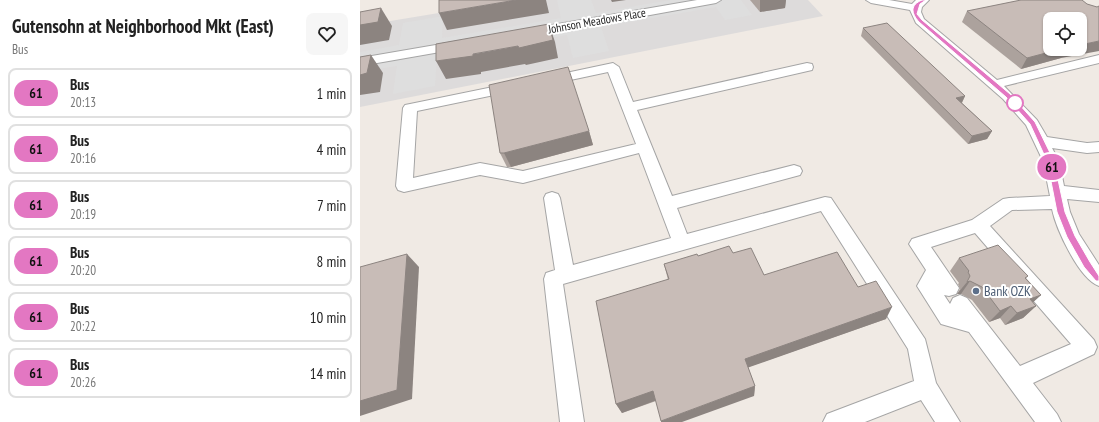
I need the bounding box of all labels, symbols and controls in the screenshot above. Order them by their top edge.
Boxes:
street label: Johnson Meadows Place [546,5,647,37]
map controls [1043,12,1087,56]
button: locate [1043,12,1087,56]
button: heart [306,13,348,55]
text: Gutensohn at Neighborhood Mkt (East) [12,14,274,38]
text: Bus [12,41,28,58]
text: Bus [70,75,89,94]
text: 61 [29,84,43,102]
text: 1 min [316,84,346,103]
text: 20:13 [70,94,96,111]
unlabelled marker [1006,94,1024,112]
text: Bus [70,131,89,150]
text: 61 [29,140,43,158]
text: 4 min [316,140,346,159]
text: 20:16 [70,150,96,167]
line badge: 61 [1034,154,1070,180]
text: 61 [1045,158,1059,176]
text: Bus [70,187,89,206]
text: 61 [29,196,43,214]
text: 7 min [317,196,346,215]
text: 20:19 [70,206,96,223]
text: Bus [70,243,89,262]
text: 61 [29,252,43,270]
text: 8 min [316,252,346,271]
text: 20:20 [70,262,96,279]
place label: Bank OZK [984,282,1031,300]
marker: Bank OZK [971,286,981,296]
text: Bus [70,299,89,318]
text: 61 [29,308,43,326]
text: 10 min [310,308,346,327]
text: 20:22 [70,318,96,335]
text: Bus [70,355,89,374]
text: 61 [29,364,43,382]
text: 14 min [310,364,346,383]
text: 20:26 [70,374,96,391]

